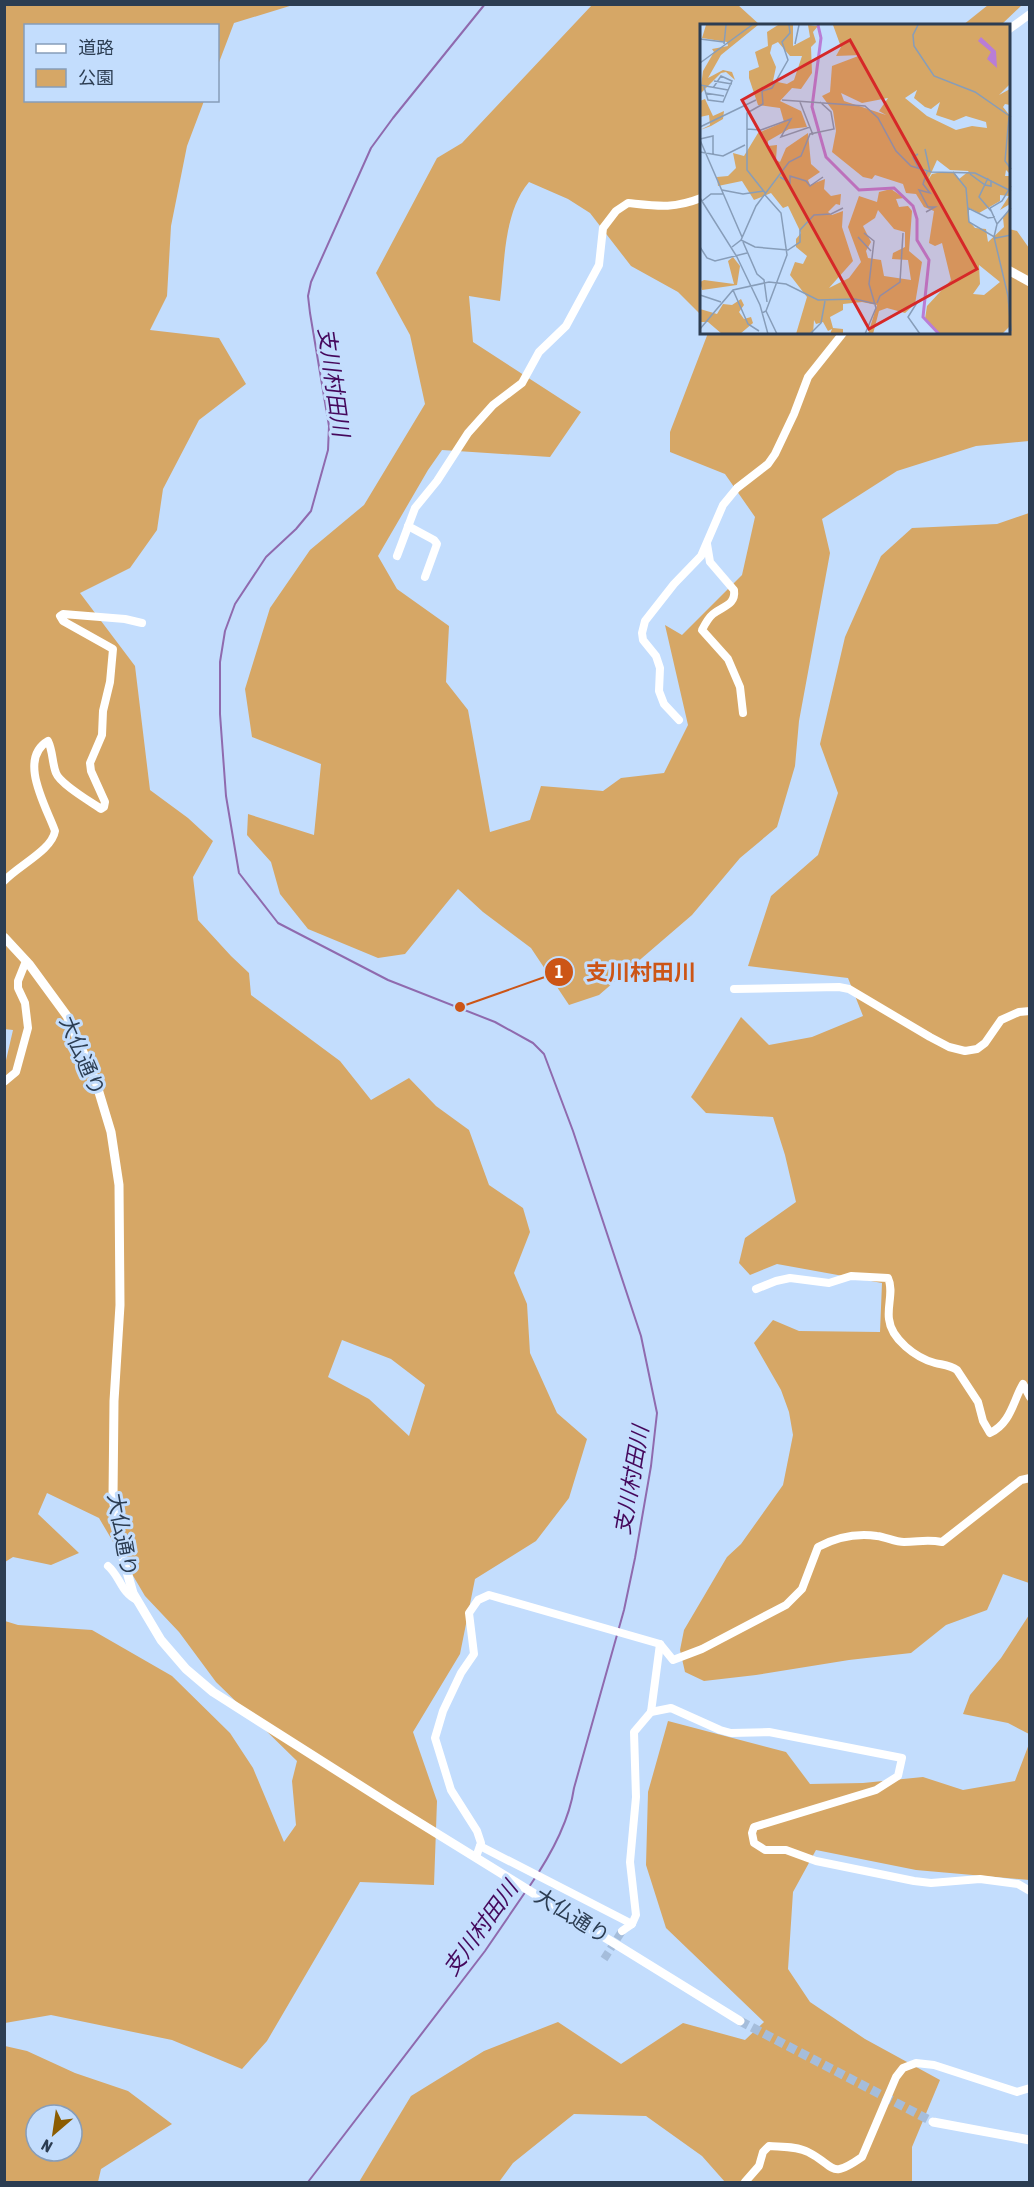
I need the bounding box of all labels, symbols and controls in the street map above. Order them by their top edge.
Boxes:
legend [24,24,219,102]
inset map [700,24,1010,334]
text: 道路 [78,37,114,58]
text: 公園 [78,67,114,88]
water label: 支川村田川 [313,326,355,440]
callout: 支川村田川 [544,952,708,992]
text: 支川村田川 [586,959,696,985]
text: 1 [555,961,563,982]
street label: 大仏通り [55,1012,110,1099]
water label: 支川村田川 [609,1422,654,1536]
street label: 大仏通り [104,1491,142,1578]
water label: 支川村田川 [437,1874,524,1980]
street label: 大仏通り [531,1883,615,1948]
north arrow [24,2103,84,2163]
text: N [38,2136,55,2156]

